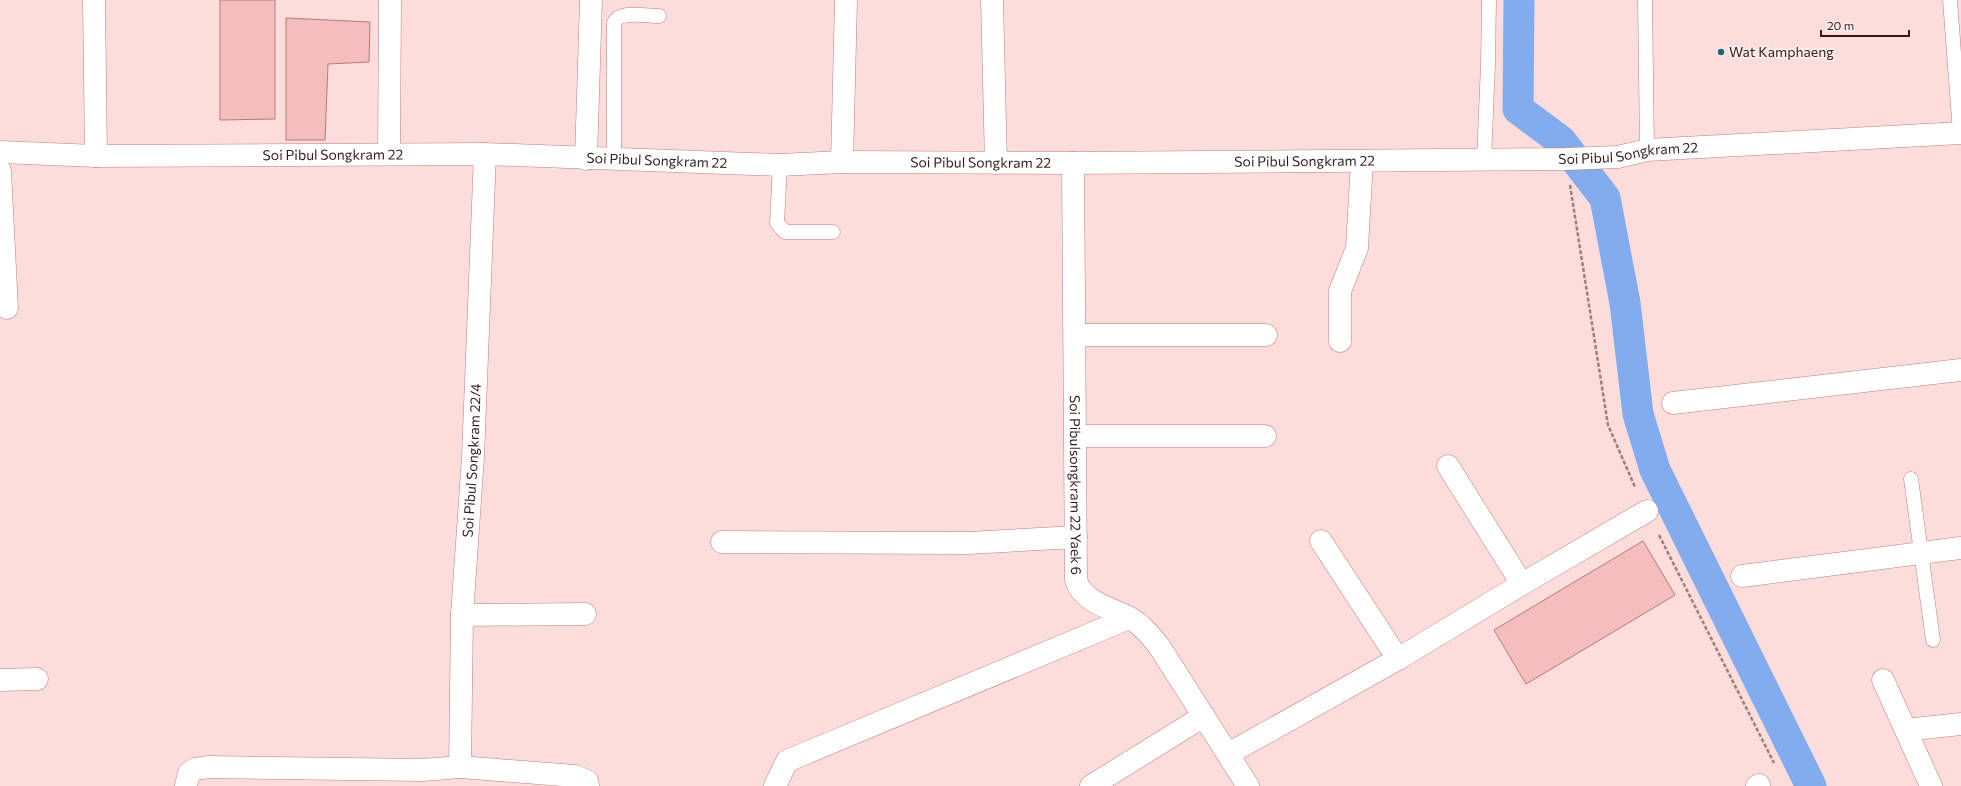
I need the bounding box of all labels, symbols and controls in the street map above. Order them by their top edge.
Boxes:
scale bar [1821,12,1909,38]
text: 20 m [1827,18,1854,32]
place label: Wat Kamphaeng [1729,43,1834,60]
marker: Wat Kamphaeng [1716,47,1726,57]
street label: Soi Pibul Songkram 22 [1558,138,1699,167]
street label: Soi Pibul Songkram 22 [263,145,404,163]
street label: Soi Pibul Songkram 22 [586,149,728,171]
street label: Soi Pibul Songkram 22 [1234,152,1375,170]
street label: Soi Pibul Songkram 22 [910,153,1051,171]
street label: Soi Pibul Songkram 22/4 [458,382,484,538]
street label: Soi Pibulsongkram 22 Yaek 6 [1067,395,1085,575]

